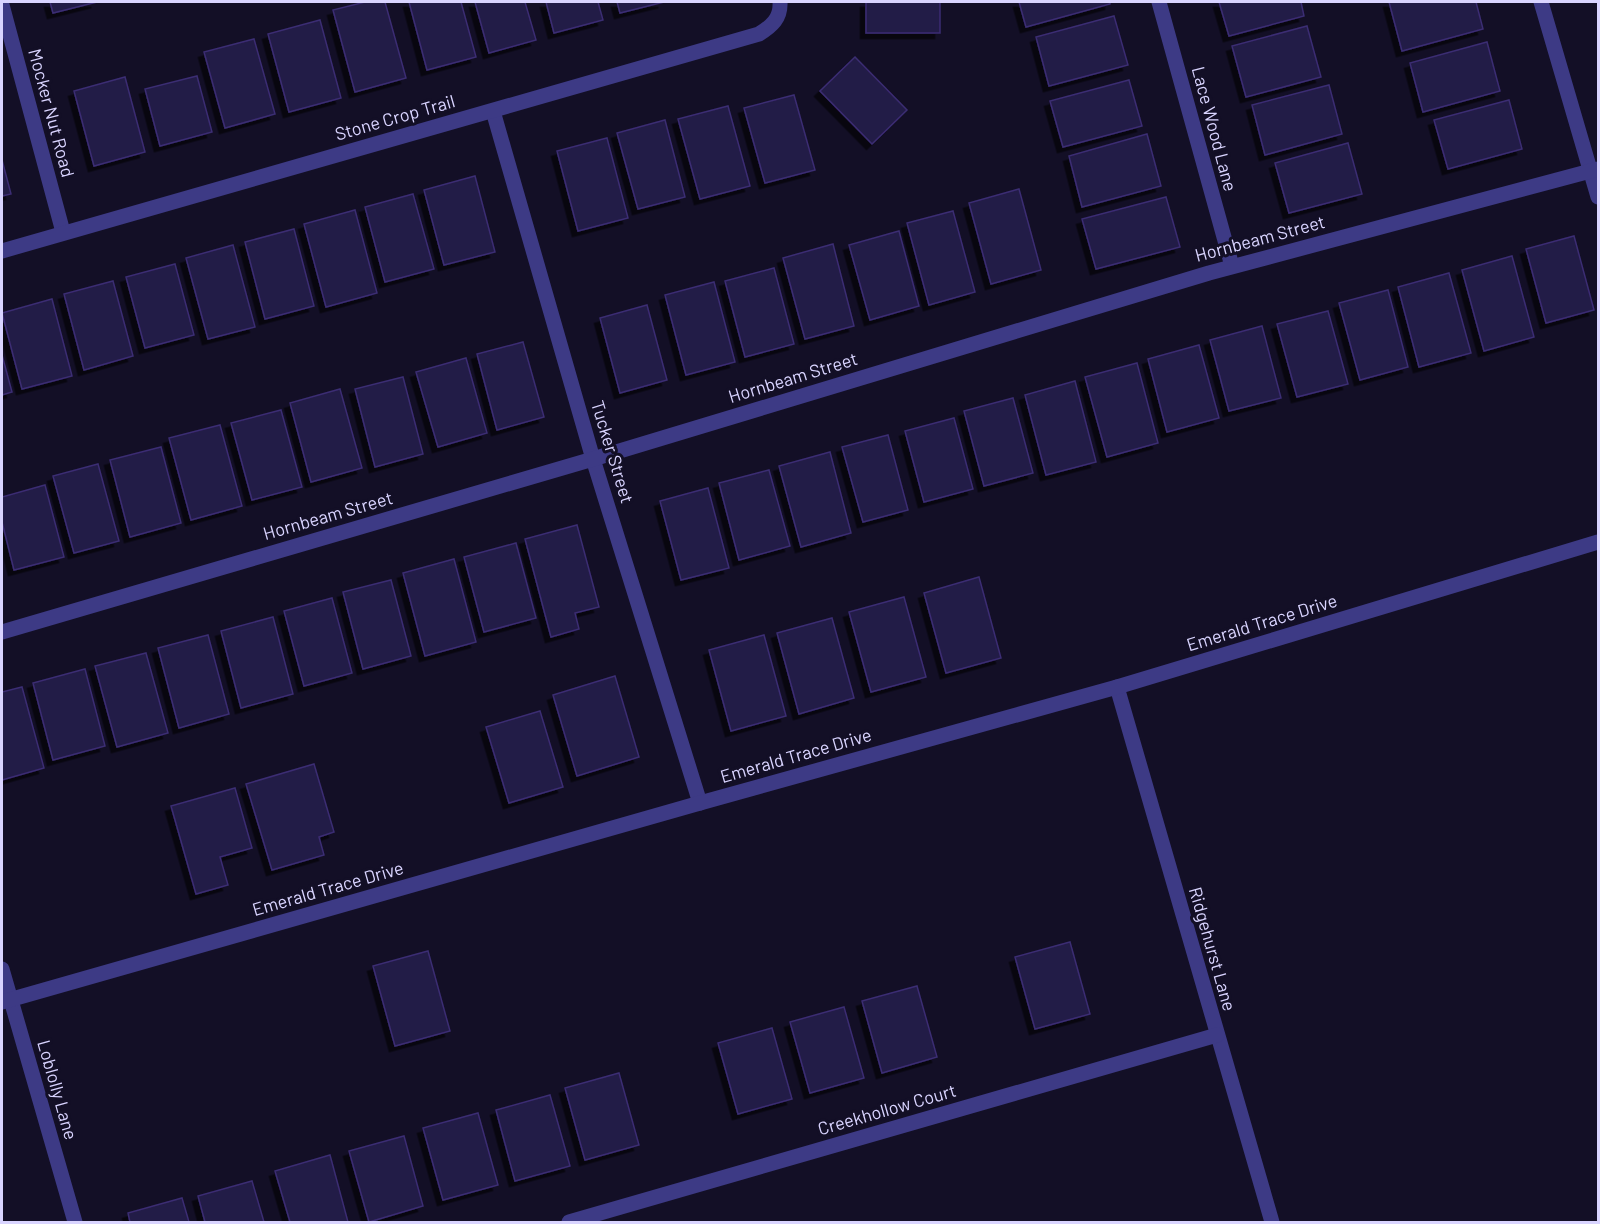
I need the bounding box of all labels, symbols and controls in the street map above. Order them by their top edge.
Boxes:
street label: Mocker Nut Road [24,46,80,179]
street label: Lace Wood Lane [1188,64,1242,194]
street label: Stone Crop Trail [332,89,457,145]
street label: Hornbeam Street [1192,210,1327,266]
street label: Hornbeam Street [725,347,860,407]
street label: Tucker Street [587,398,639,506]
street label: Hornbeam Street [260,486,395,544]
street label: Emerald Trace Drive [1184,589,1340,655]
street label: Emerald Trace Drive [718,723,874,787]
street label: Emerald Trace Drive [250,856,406,920]
street label: Ridgehurst Lane [1185,884,1241,1013]
street label: Loblolly Lane [33,1037,83,1142]
street label: Creekhollow Court [815,1079,958,1139]

